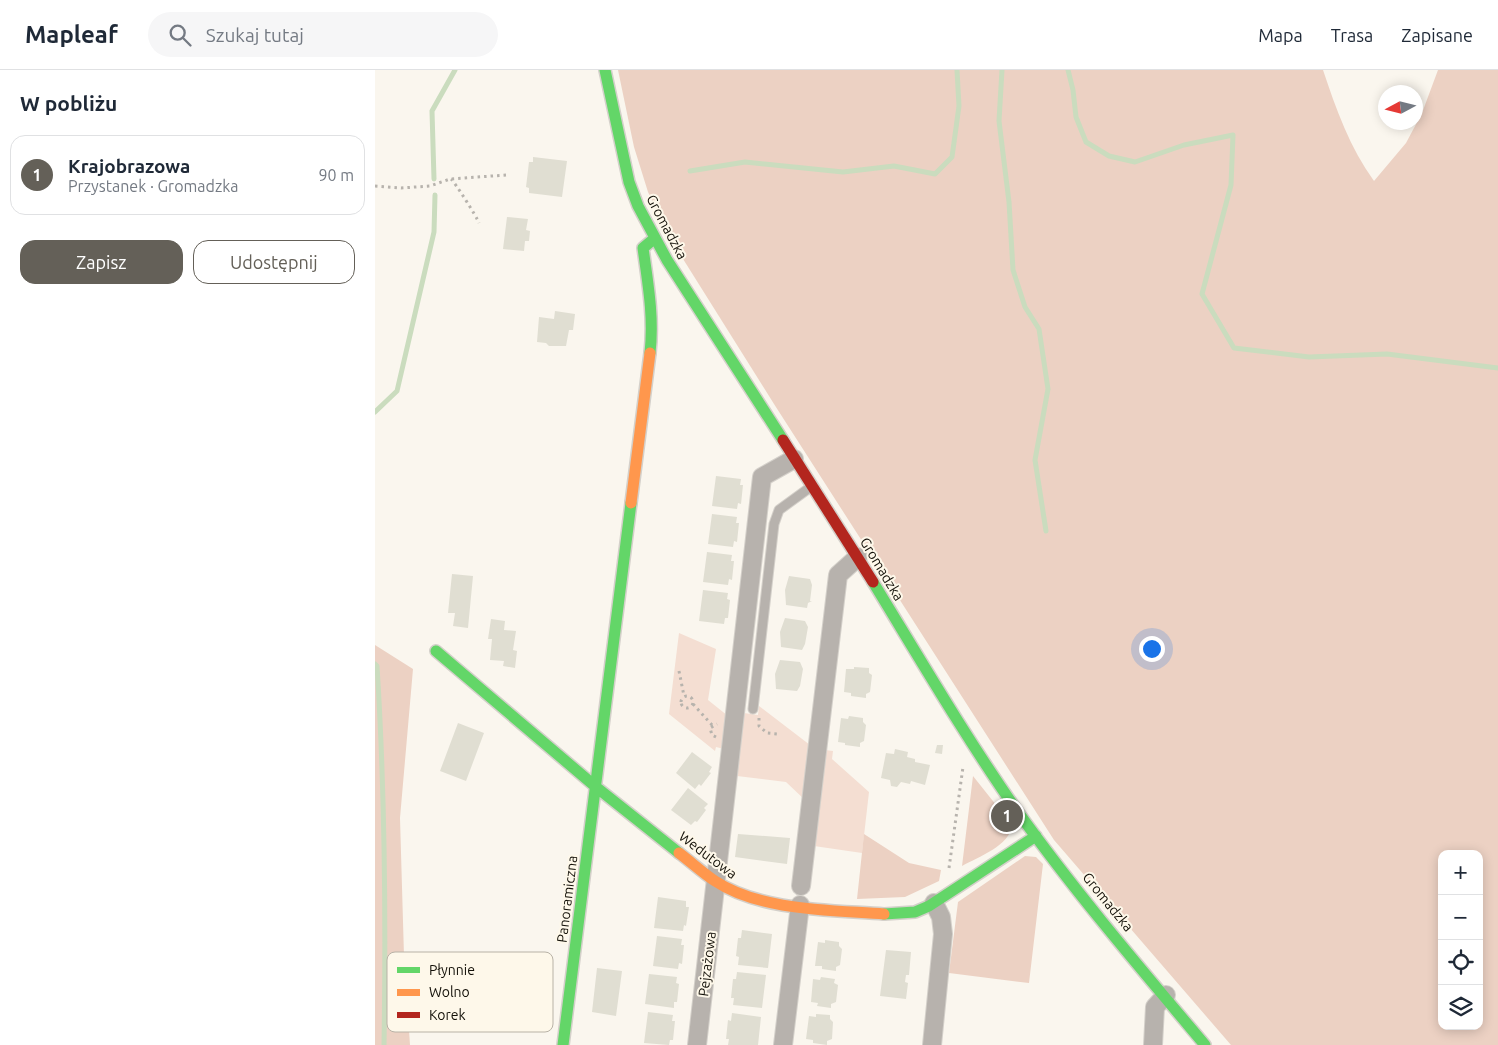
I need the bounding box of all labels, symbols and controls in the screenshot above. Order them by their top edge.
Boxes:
search box [148,12,498,57]
text: Mapleaf [25,21,118,48]
icon: search [166,21,194,49]
text: Szukaj tutaj [206,24,304,46]
text: Mapa [1258,25,1303,45]
text: Trasa [1331,25,1373,45]
text: Zapisane [1401,25,1473,45]
north arrow [1378,85,1423,130]
text: W pobliżu [20,91,117,115]
text: Krajobrazowa [68,155,190,177]
text: 1 [32,166,42,184]
text: 90 m [318,166,354,184]
text: Przystanek · Gromadzka [68,177,239,195]
street label: Gromadzka [643,192,691,262]
button: Zapisz [20,240,183,284]
button: Udostępnij [193,240,355,284]
street label: Gromadzka [857,534,907,604]
your location [1139,636,1165,662]
pin: 1 [991,797,1023,835]
street label: Wedutowa [676,828,740,882]
map controls [1438,850,1483,1030]
button: + [1438,850,1483,895]
street label: Panoramiczna [554,854,580,944]
street label: Gromadzka [1079,869,1137,935]
button: − [1438,895,1483,940]
street label: Pejzażowa [695,931,719,997]
button: locate [1438,940,1483,985]
legend [387,952,553,1032]
text: Płynnie [429,962,475,978]
text: Wolno [429,984,470,1000]
button: layers [1438,985,1483,1030]
text: Korek [429,1007,466,1023]

